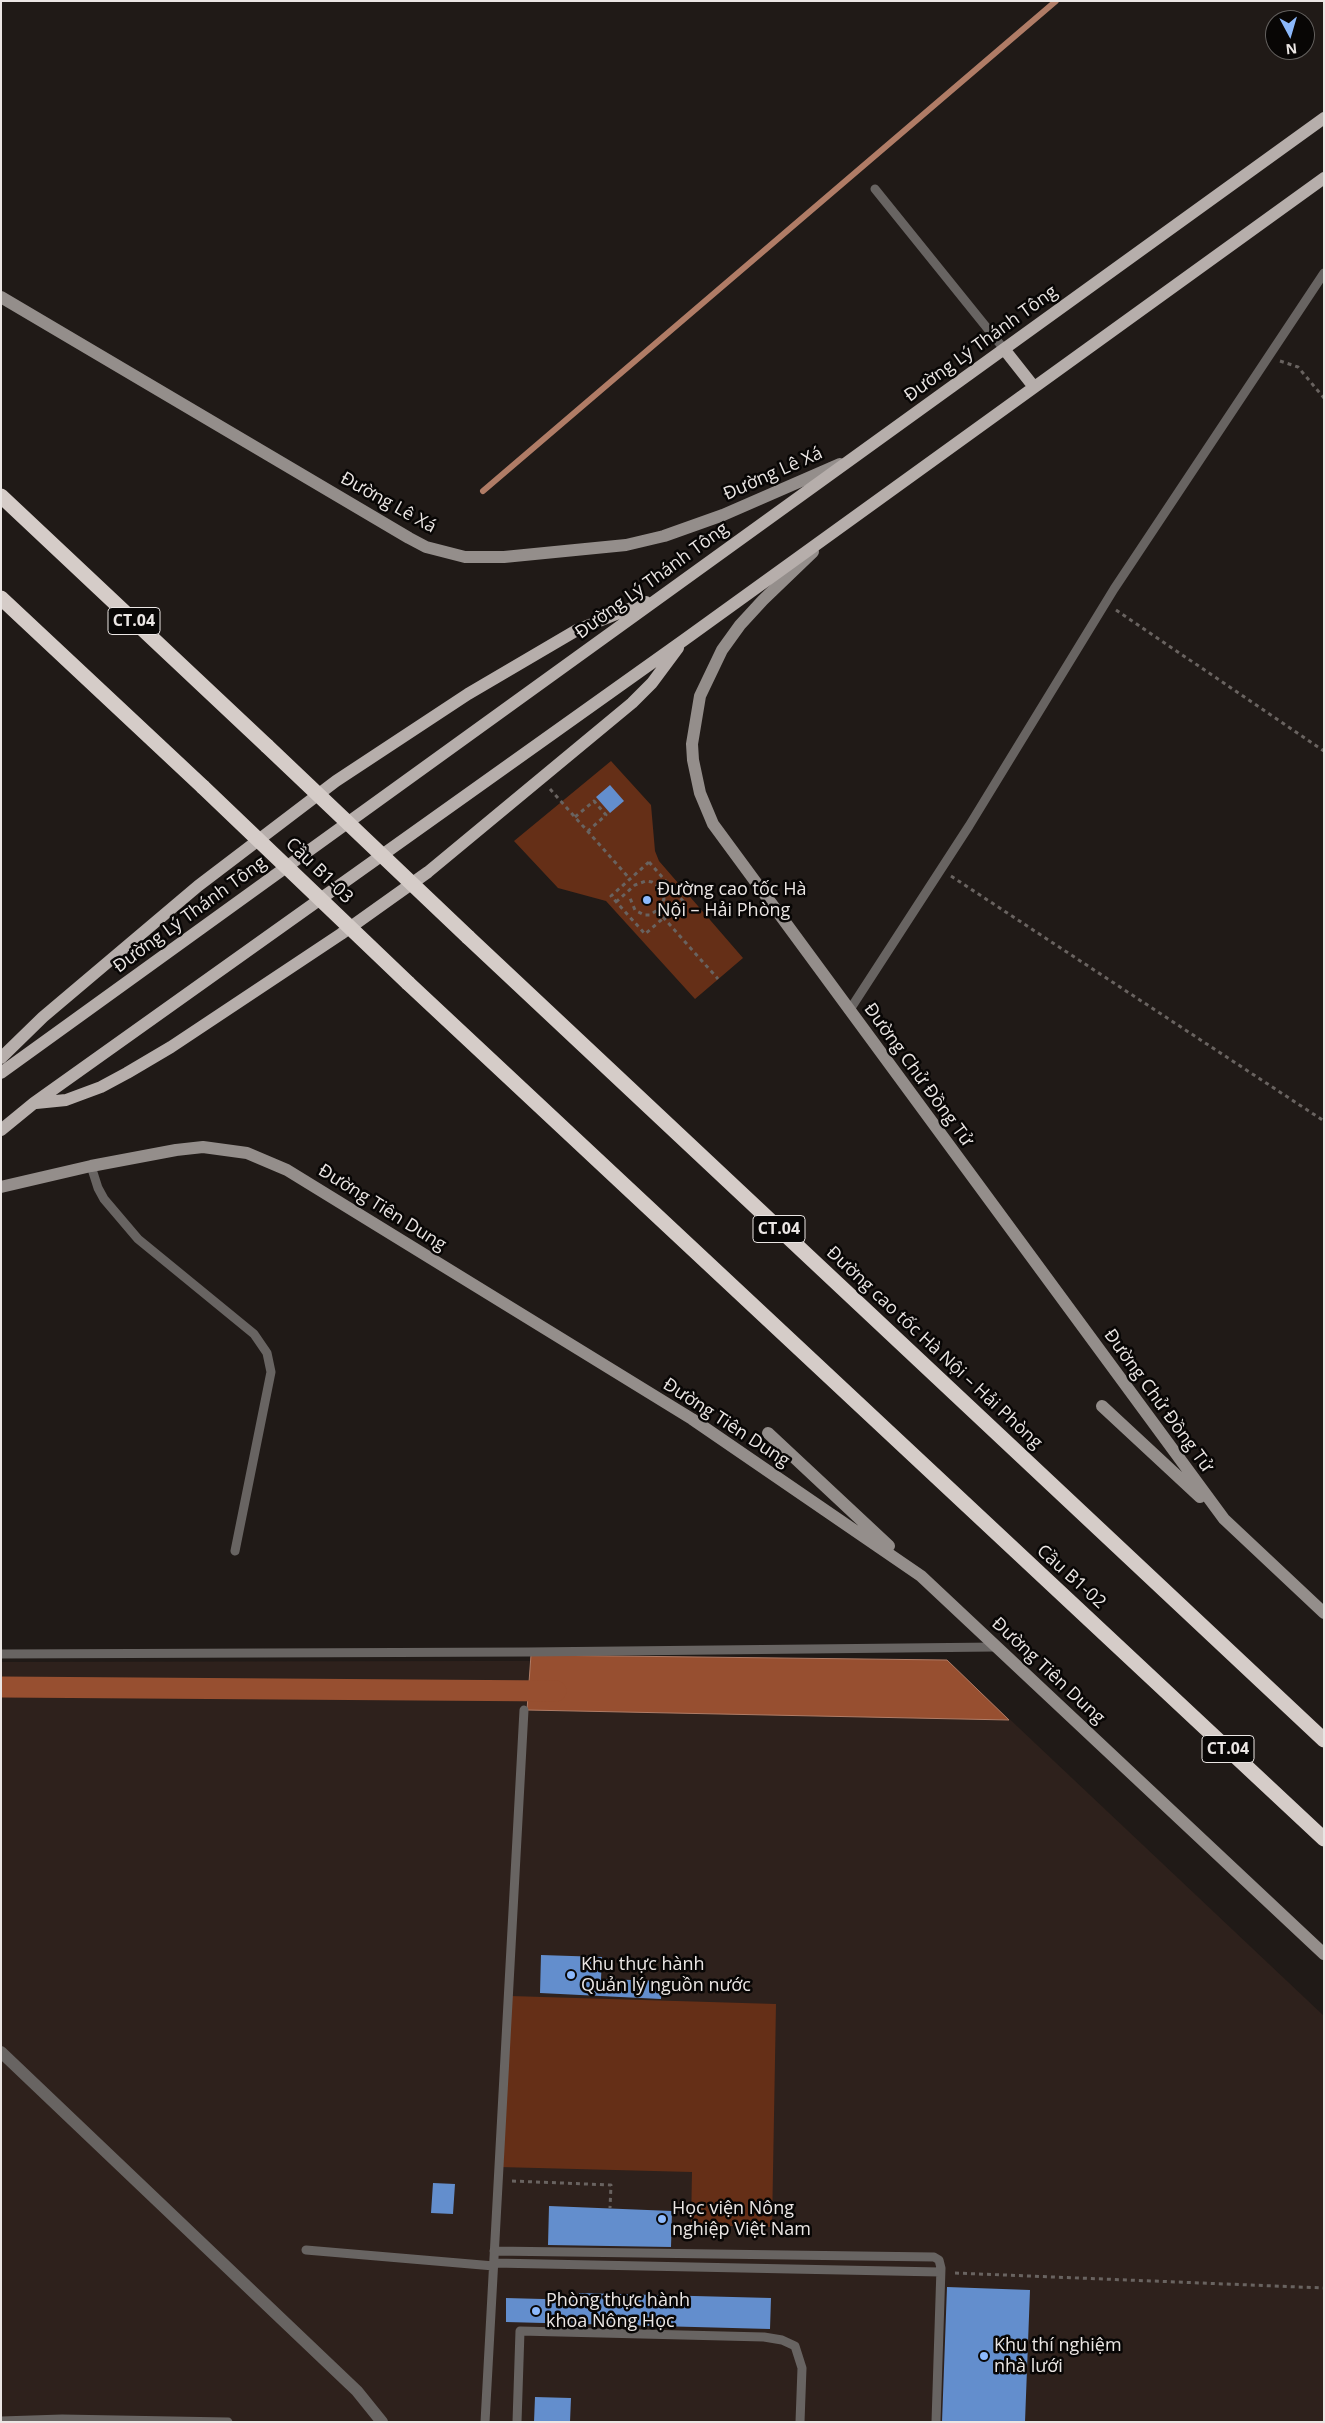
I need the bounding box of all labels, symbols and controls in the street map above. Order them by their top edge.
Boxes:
north arrow [1265,10,1315,60]
text: N [1285,39,1298,59]
street label: Đường Lý Thánh Tông [900,281,1062,407]
street label: Đường Lê Xá [720,443,826,505]
street label: Đường Lê Xá [336,468,440,538]
street label: Đường Lý Thánh Tông [571,518,733,644]
road number: CT.04 [108,608,160,634]
street label: Cầu B1-03 [281,834,357,908]
street label: Đường Lý Thánh Tông [109,852,271,978]
place label: Đường cao tốc Hà Nội – Hải Phòng [657,879,806,922]
marker: Đường cao tốc Hà Nội – Hải Phòng [641,894,653,906]
street label: Đường Chử Đồng Tử [859,999,977,1151]
street label: Đường Tiên Dung [314,1160,450,1256]
road number: CT.04 [753,1216,805,1242]
street label: Đường cao tốc Hà Nội – Hải Phòng [822,1242,1046,1454]
street label: Đường Chử Đồng Tử [1099,1325,1217,1477]
street label: Đường Tiên Dung [659,1374,793,1472]
street label: Cầu B1-02 [1032,1540,1110,1614]
street label: Đường Tiên Dung [987,1613,1109,1729]
road number: CT.04 [1202,1736,1254,1762]
place label: Khu thực hành Quản lý nguồn nước [581,1954,751,1996]
marker: Khu thực hành Quản lý nguồn nước [565,1969,577,1981]
place label: Học viện Nông nghiệp Việt Nam [672,2198,811,2240]
marker: Học viện Nông nghiệp Việt Nam [656,2213,668,2225]
place label: Phòng thực hành khoa Nông Học [546,2290,690,2332]
marker: Phòng thực hành khoa Nông Học [530,2305,542,2317]
place label: Khu thí nghiệm nhà lưới [994,2335,1122,2378]
marker: Khu thí nghiệm nhà lưới [978,2350,990,2362]

